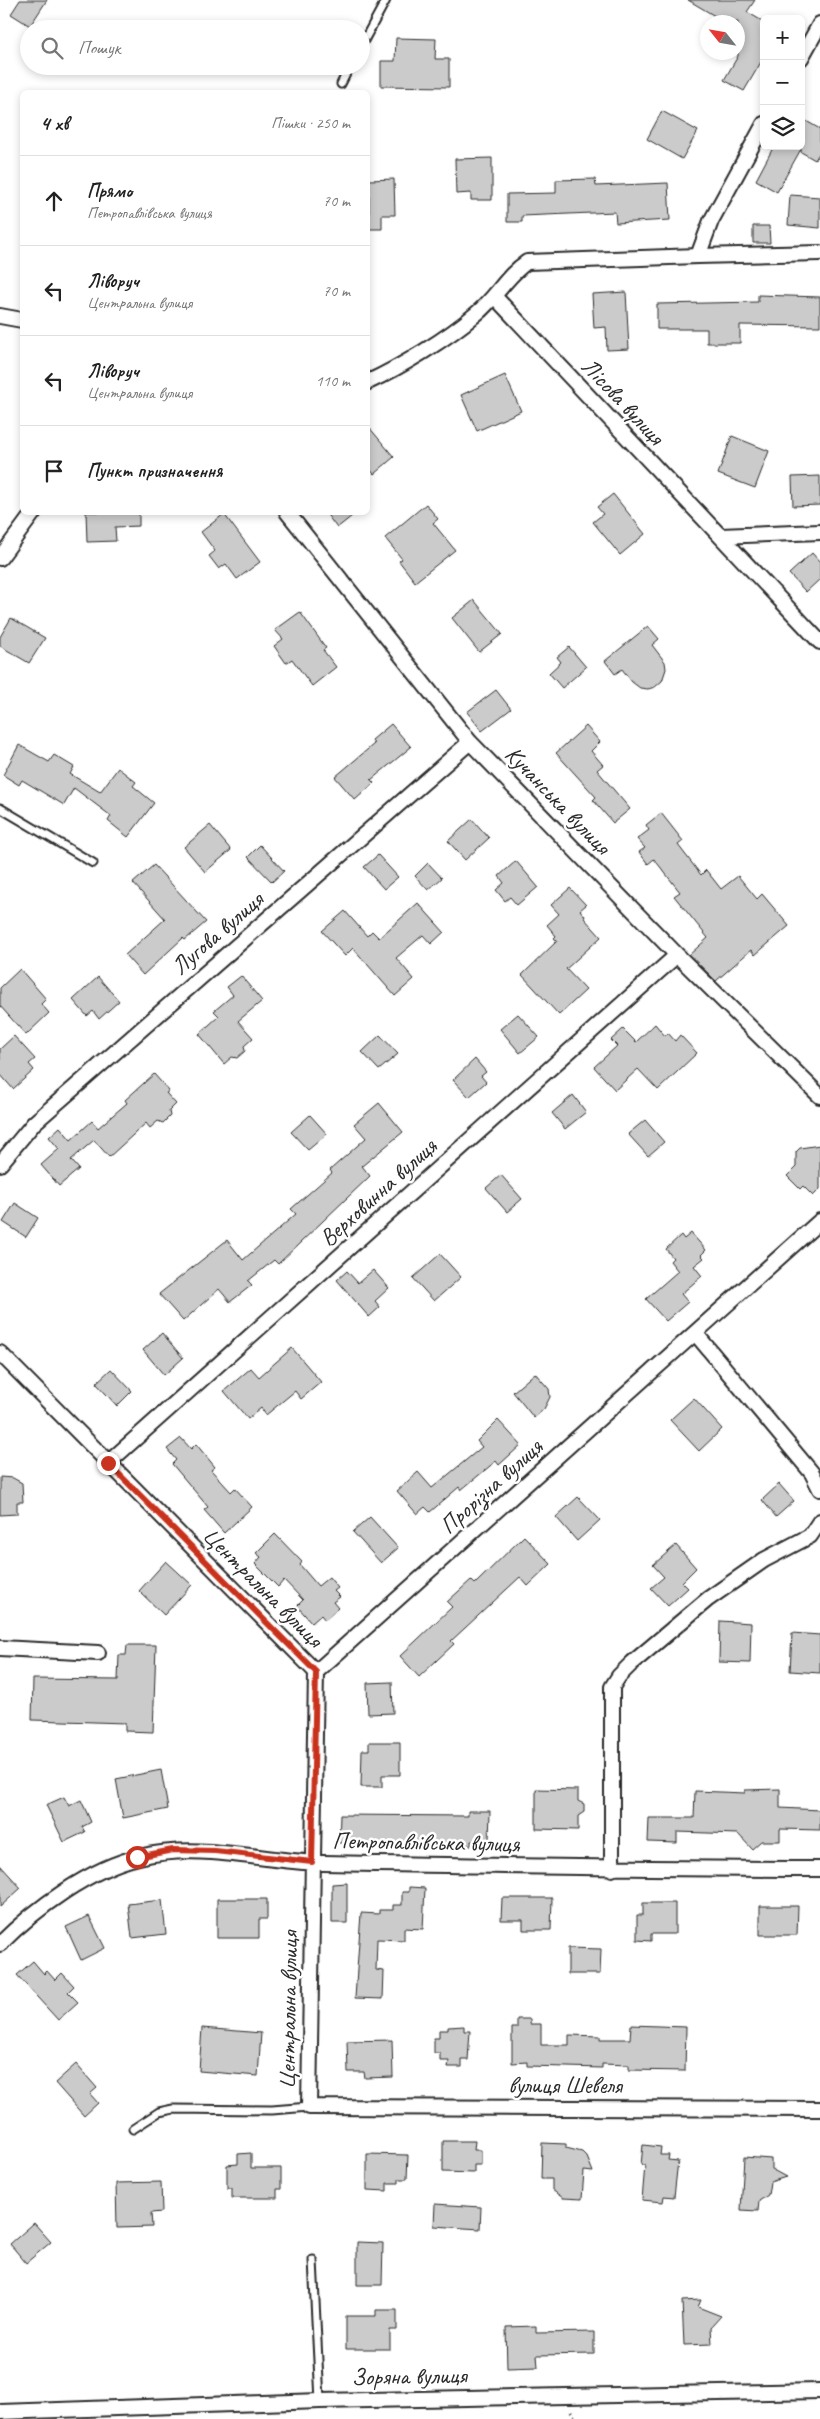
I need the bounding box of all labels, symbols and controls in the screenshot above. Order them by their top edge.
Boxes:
north arrow [700,15,745,60]
map controls [760,15,805,150]
button: + [760,15,805,60]
search box [20,20,370,75]
icon: search [38,34,66,62]
text: Пошук [78,36,120,60]
button: − [760,60,805,105]
button: layers [760,105,805,150]
text: 4 хв [40,110,69,136]
text: Пішки · 250 m [271,113,350,133]
text: Прямо [87,179,132,203]
icon: ahead [40,187,68,215]
text: 70 m [323,191,350,211]
text: Петропавлівська вулиця [87,203,212,223]
text: Ліворуч [87,269,139,293]
icon: left [40,277,68,305]
text: 70 m [323,281,350,301]
text: Центральна вулиця [87,293,192,313]
street label: Лісова вулиця [575,351,672,452]
text: Ліворуч [87,359,139,383]
icon: left [40,367,68,395]
text: 110 m [316,371,350,391]
text: Центральна вулиця [87,383,192,403]
icon: arrive [40,457,68,485]
text: Пункт призначення [87,459,222,483]
street label: Кучанська вулиця [499,739,618,862]
street label: Лугова вулиця [165,884,271,981]
street label: Верховинна вулиця [313,1131,444,1253]
street label: Прорізна вулиця [433,1431,550,1541]
route end [97,1452,120,1475]
street label: Центральна вулиця [197,1521,331,1655]
street label: Петропавлівська вулиця [332,1825,521,1859]
route start [126,1846,149,1869]
street label: Центральна вулиця [272,1929,304,2089]
street label: вулиця Шевеля [508,2070,624,2100]
street label: Зоряна вулиця [351,2360,469,2392]

